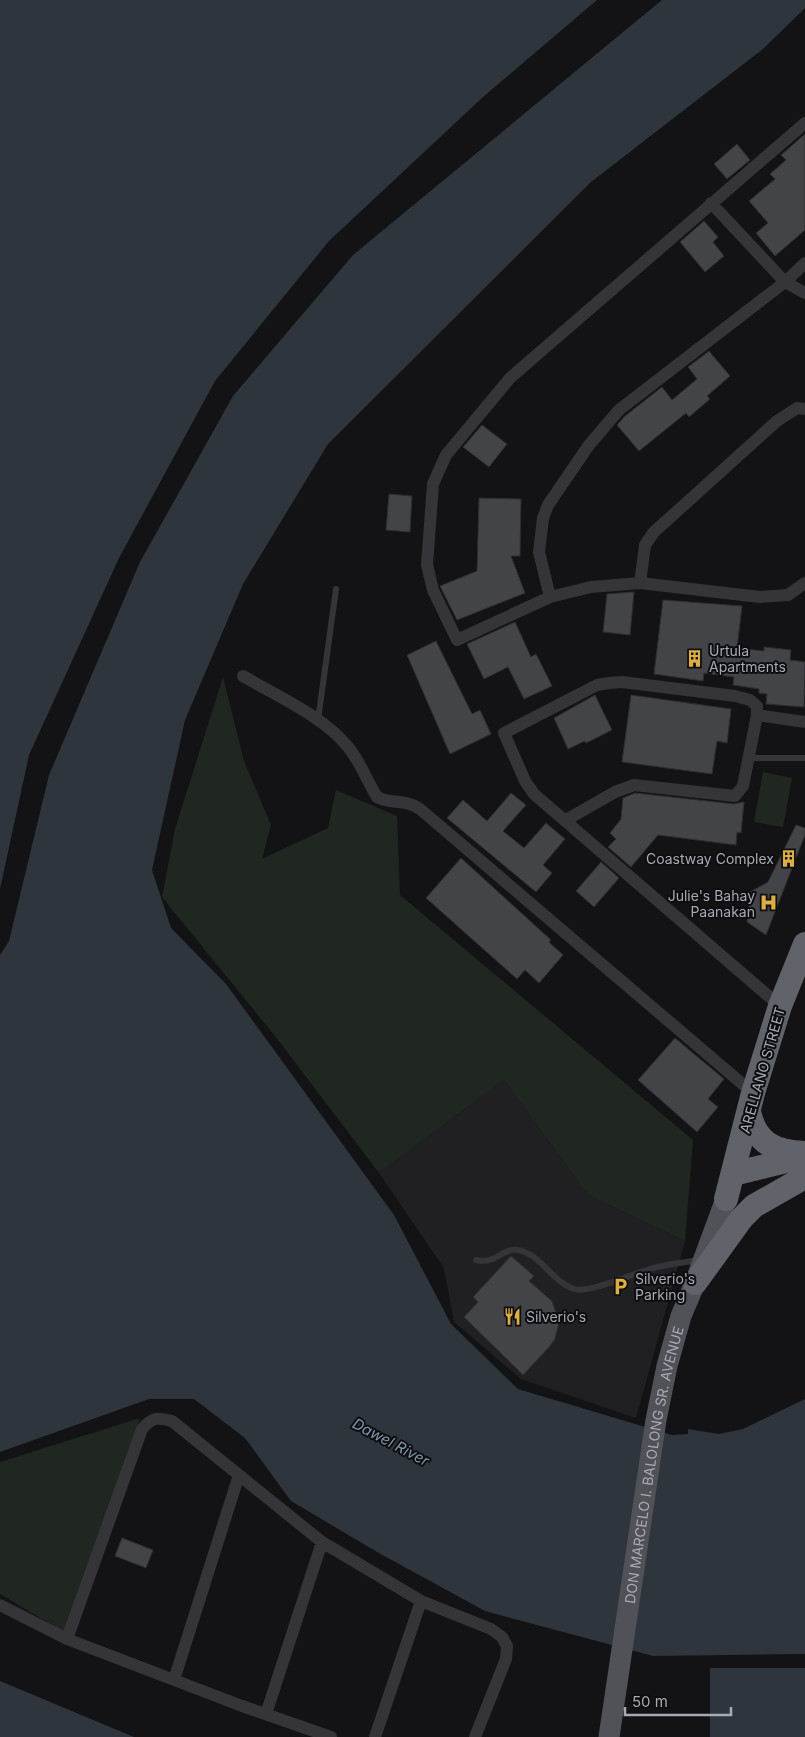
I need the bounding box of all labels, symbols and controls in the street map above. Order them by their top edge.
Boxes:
place label: Urtula Apartments [709,642,786,675]
building icon: Urtula Apartments [685,648,705,668]
building icon: Coastway Complex [778,848,798,868]
place label: Coastway Complex [646,850,774,867]
place label: Julie's Bahay Paanakan [668,887,755,920]
hospital icon: Julie's Bahay Paanakan [759,893,779,913]
street label: ARELLANO STREET [736,1005,788,1135]
place label: Silverio's Parking [635,1270,695,1303]
parking icon: Silverio's Parking [611,1276,631,1296]
restaurant icon: Silverio's [502,1306,522,1326]
place label: Silverio's [526,1308,586,1325]
street label: DON MARCELO I. BALOLONG SR. AVENUE [620,1324,686,1605]
water label: Dawel River [349,1414,433,1470]
scale bar [625,1684,731,1716]
text: 50 m [632,1692,668,1711]

